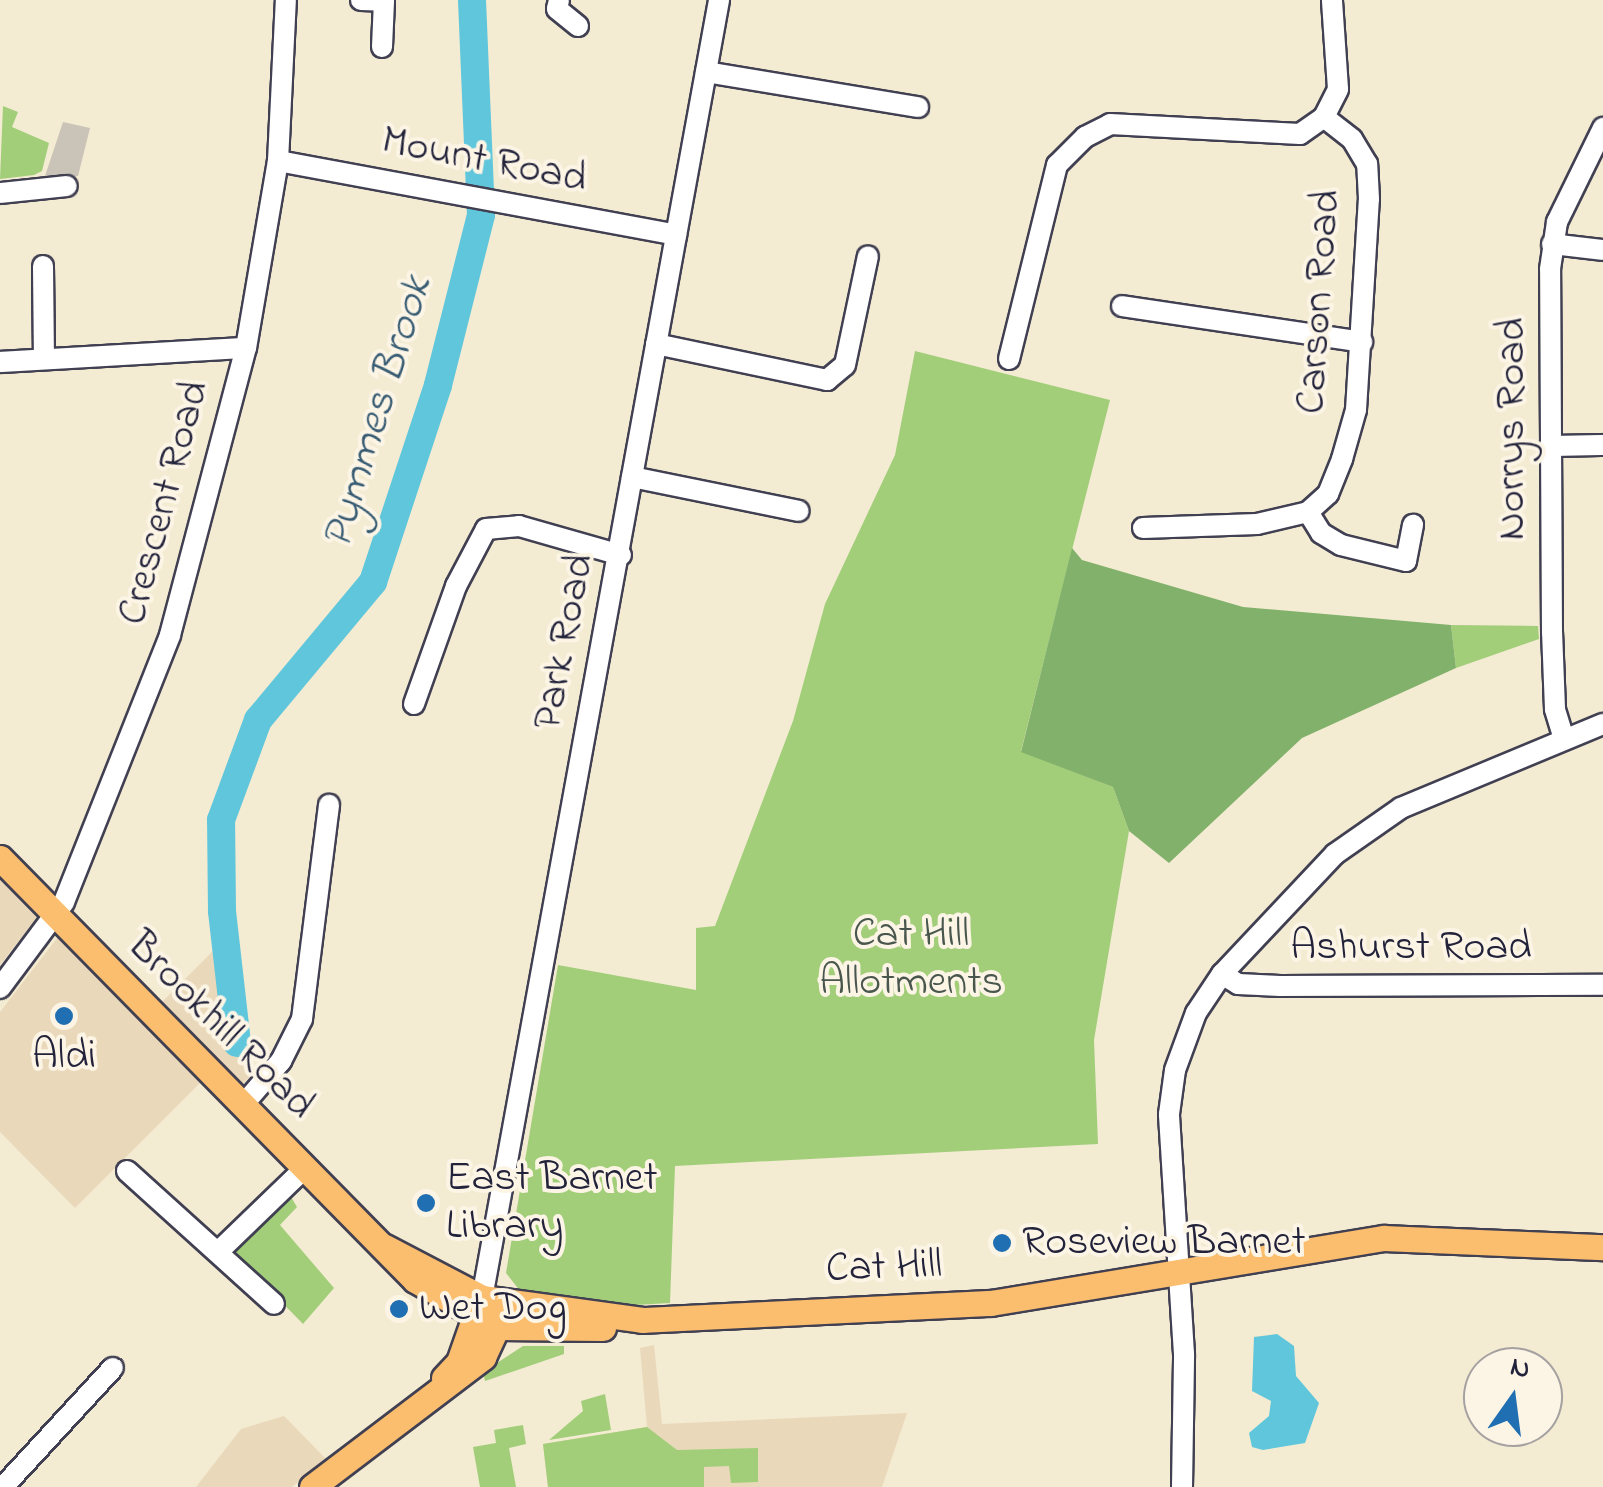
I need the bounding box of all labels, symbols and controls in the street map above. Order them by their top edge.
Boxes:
street label: Mount Road [377,116,591,206]
street label: Carson Road [1287,188,1353,416]
water label: Pymmes Brook [312,270,446,556]
street label: Norrys Road [1488,318,1538,540]
street label: Crescent Road [108,376,222,630]
street label: Park Road [523,550,607,734]
park label: Cat Hill Allotments [819,910,1003,1008]
street label: Brookhill Road [115,921,325,1131]
street label: Ashurst Road [1290,923,1532,973]
marker: Aldi [53,1005,75,1027]
place label: Aldi [32,1032,96,1082]
place label: East Barnet Library [446,1154,658,1252]
marker: East Barnet Library [415,1192,437,1214]
place label: Roseview Barnet [1022,1218,1305,1268]
marker: Roseview Barnet [991,1232,1013,1254]
street label: Cat Hill [825,1241,943,1295]
place label: Wet Dog [419,1284,567,1334]
marker: Wet Dog [388,1298,410,1320]
north arrow [1463,1347,1563,1447]
text: N [1506,1347,1534,1392]

